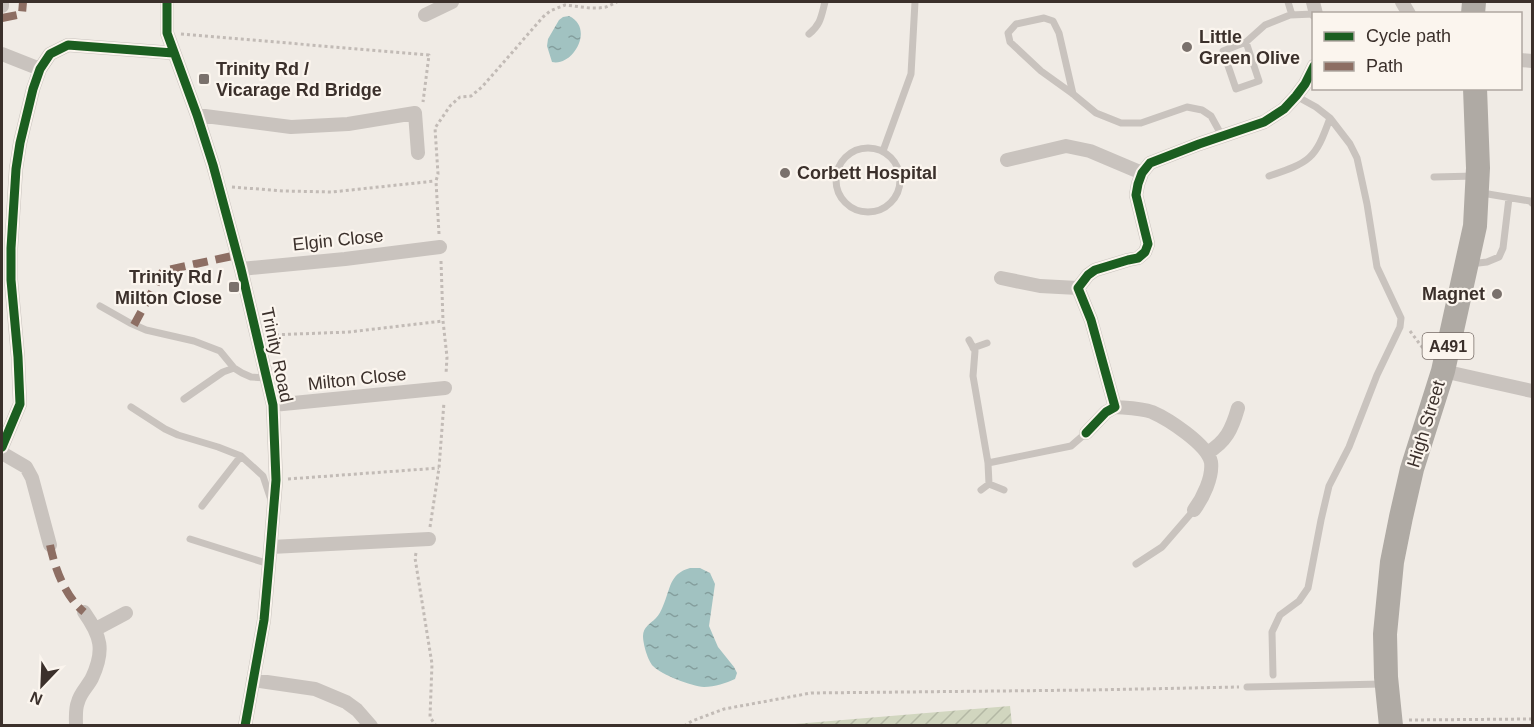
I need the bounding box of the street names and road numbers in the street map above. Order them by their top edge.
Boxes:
street label: Elgin Close [292,225,384,255]
street label: Trinity Road [257,306,297,404]
road number: A491 [1422,333,1474,359]
street label: Milton Close [307,364,407,394]
street label: High Street [1403,378,1449,470]

